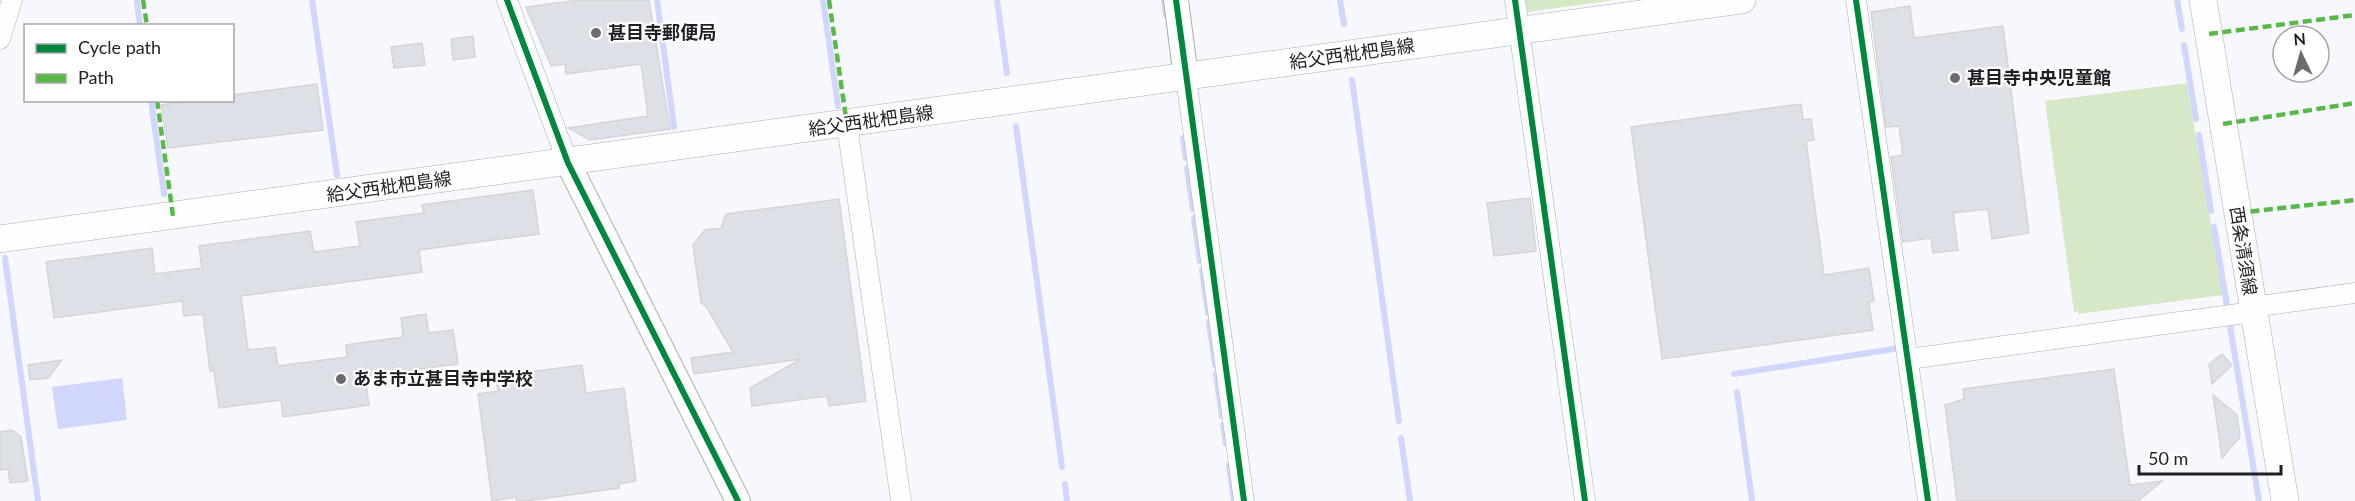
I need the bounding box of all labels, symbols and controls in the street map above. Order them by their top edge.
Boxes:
place label: 甚目寺郵便局 [608,21,716,43]
legend [24,24,234,102]
north arrow [2271,24,2331,84]
marker: 甚目寺郵便局 [589,26,603,40]
text: N [2293,29,2307,49]
street label: 給父西枇杷島線 [1288,33,1416,73]
text: Cycle path [78,36,161,58]
text: Path [78,66,114,88]
place label: 甚目寺中央児童館 [1967,66,2111,88]
marker: 甚目寺中央児童館 [1948,71,1962,85]
street label: 給父西枇杷島線 [807,100,935,140]
street label: 給父西枇杷島線 [325,166,453,206]
street label: 西条清須線 [2226,205,2262,297]
place label: あま市立甚目寺中学校 [353,367,533,389]
marker: あま市立甚目寺中学校 [334,372,348,386]
scale bar [2139,438,2282,476]
text: 50 m [2148,447,2188,469]

